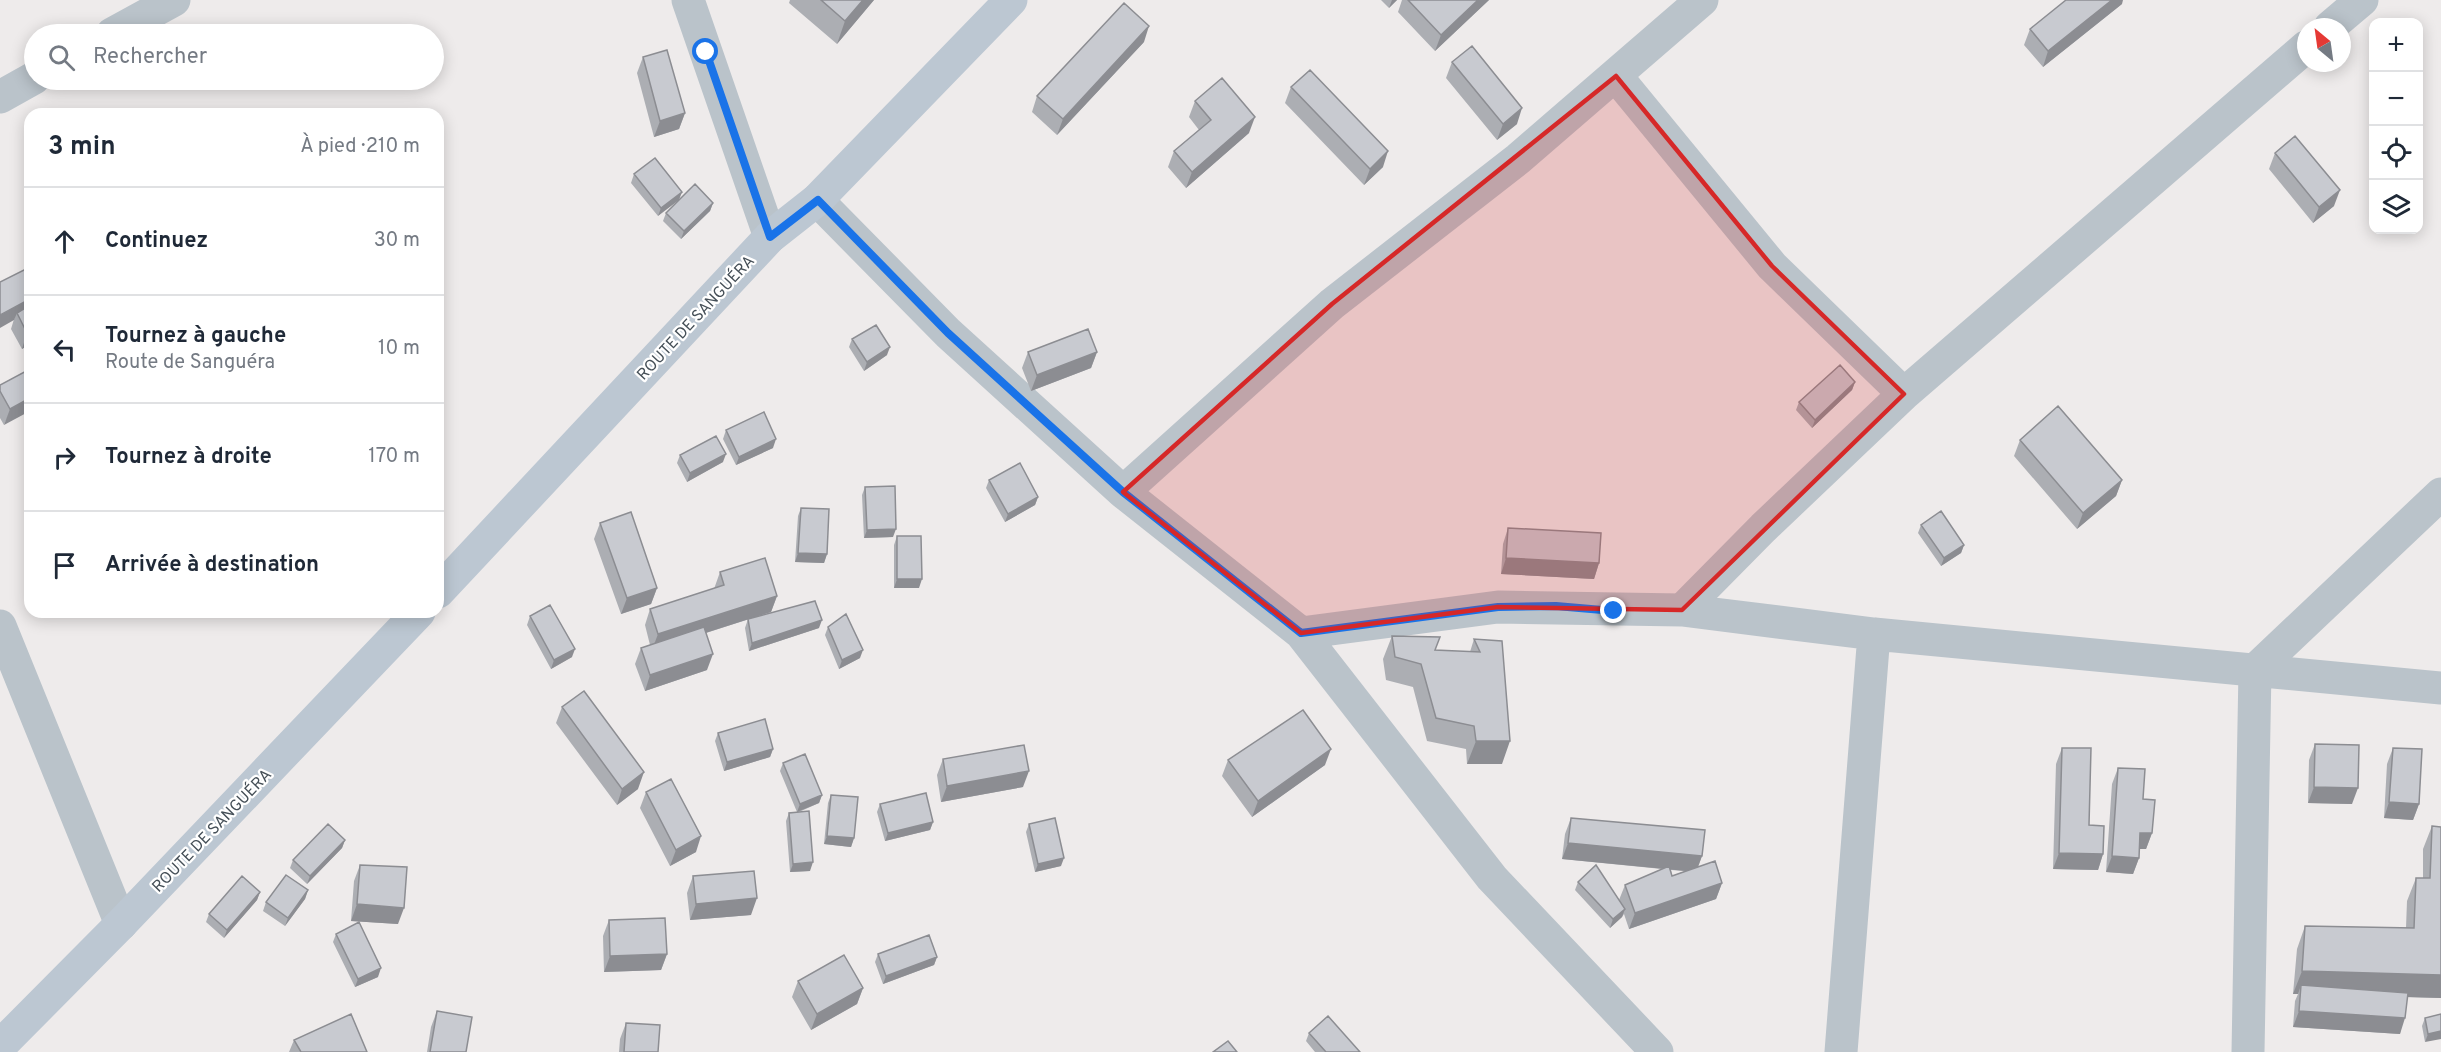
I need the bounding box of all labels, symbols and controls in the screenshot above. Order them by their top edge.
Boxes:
north arrow [2297,18,2351,72]
map controls [2369,18,2423,234]
button: + [2369,18,2423,72]
search box [24,24,444,90]
route start [692,38,718,64]
icon: search [45,41,78,74]
text: Rechercher [93,44,207,71]
button: − [2369,72,2423,126]
button: locate [2369,126,2423,180]
text: 3 min [48,131,116,164]
text: À pied · 210 m [300,134,420,160]
button: layers [2369,180,2423,234]
icon: ahead [48,225,81,258]
text: Continuez [105,228,208,255]
text: 30 m [374,228,420,254]
street label: ROUTE DE SANGUÉRA [632,250,760,385]
text: Tournez à gauche [105,323,286,350]
icon: left [48,333,81,366]
text: 10 m [378,336,420,362]
text: Route de Sanguéra [105,350,275,376]
icon: right [48,441,81,474]
text: Tournez à droite [105,444,272,471]
text: 170 m [368,444,420,470]
icon: arrive [48,549,81,582]
text: Arrivée à destination [105,552,319,579]
route end [1600,597,1626,623]
street label: ROUTE DE SANGUÉRA [147,764,277,897]

